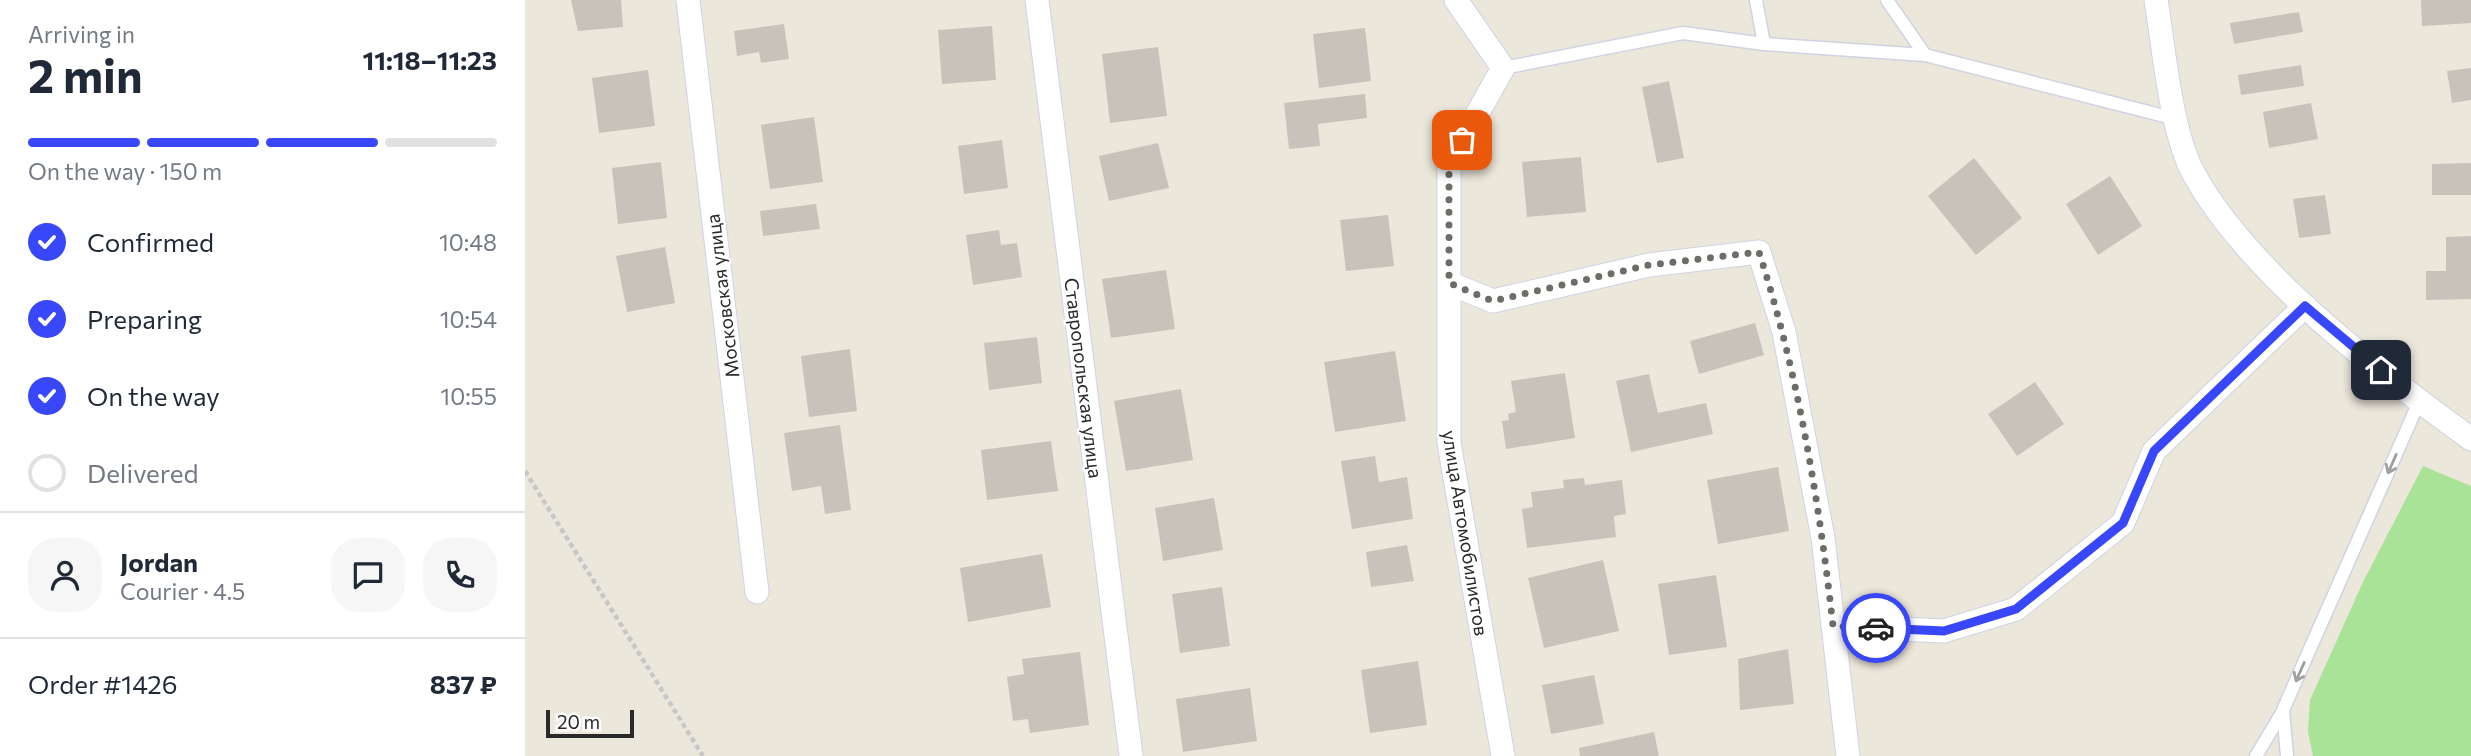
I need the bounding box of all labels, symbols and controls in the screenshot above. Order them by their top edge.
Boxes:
text: Arriving in [28,20,135,48]
text: 11:18–11:23 [362,44,497,75]
text: 2 min [28,46,143,102]
pin [1432,110,1492,170]
icon: bag [1443,121,1481,159]
text: On the way · 150 m [28,157,222,185]
street label: Московская улица [701,213,743,379]
icon: check [28,223,66,261]
text: Confirmed [87,226,214,257]
text: 10:48 [439,228,497,256]
street label: Ставропольская улица [1060,276,1108,480]
icon: check [28,300,66,338]
text: Preparing [87,303,202,334]
text: 10:54 [440,305,497,333]
pin [2351,340,2411,400]
icon: home [2362,351,2400,389]
icon: check [28,377,66,415]
text: On the way [87,380,220,411]
text: 10:55 [440,382,497,410]
street label: улица Автомобилистов [1438,429,1494,637]
one-way arrow [2385,453,2398,475]
text: Delivered [87,457,198,488]
button: person [28,538,102,612]
button: chat [331,538,405,612]
button: phone [423,538,497,612]
text: Jordan [120,546,198,577]
text: Courier · 4.5 [120,577,245,605]
courier [1841,593,1911,663]
icon: car [1857,609,1895,647]
one-way arrow [2293,661,2306,683]
text: Order #1426 [28,668,178,699]
text: 837 ₽ [430,668,497,699]
scale bar [546,707,633,739]
text: 20 m [557,710,600,733]

